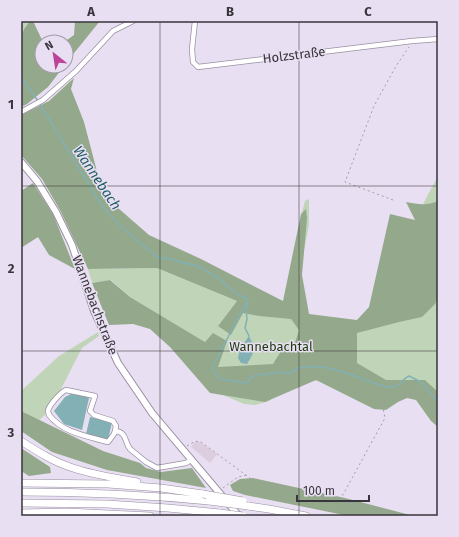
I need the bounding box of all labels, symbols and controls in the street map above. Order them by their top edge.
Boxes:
text: A [86,4,95,19]
text: B [226,4,234,19]
text: C [364,4,372,19]
north arrow [34,34,74,74]
text: N [43,38,56,53]
street label: Holzstraße [262,44,326,66]
text: 1 [8,97,14,112]
water label: Wannebach [69,143,125,213]
street label: Wannebachstraße [69,253,121,357]
text: 2 [8,261,15,276]
park label: Wannebachtal [229,339,313,354]
text: 3 [7,425,15,440]
scale bar [297,477,369,503]
text: 100 m [303,484,335,498]

